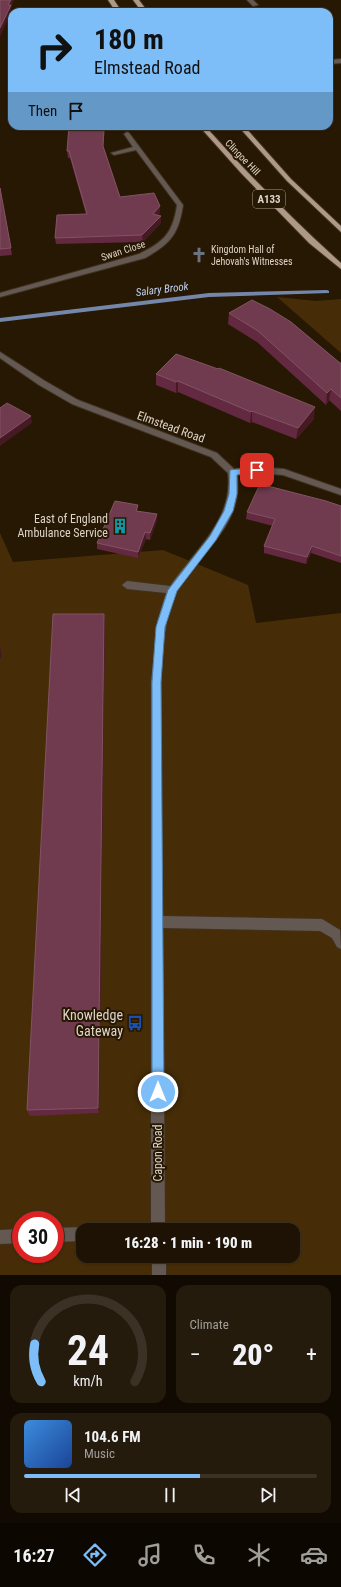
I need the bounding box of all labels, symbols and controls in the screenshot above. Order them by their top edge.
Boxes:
text: 180 m [94,23,164,56]
icon: right [28,24,80,76]
text: Elmstead Road [94,57,200,78]
icon: arrive [65,100,87,122]
text: Then [28,102,57,120]
street label: Clingoe Hill [223,137,262,177]
road number: A133 [253,190,285,208]
street label: Swan Close [100,238,147,263]
place label: Kingdom Hall of Jehovah's Witnesses [211,244,293,267]
church icon: Kingdom Hall of Jehovah's Witnesses [190,246,208,264]
water label: Salary Brook [135,280,189,299]
street label: Elmstead Road [135,408,207,446]
pin [240,453,274,487]
icon: arrive [246,459,268,481]
place label: East of England Ambulance Service [17,512,108,540]
building icon: East of England Ambulance Service [111,517,129,535]
place label: Knowledge Gateway [62,1007,123,1039]
bus stop icon: Knowledge Gateway [126,1014,144,1032]
position arrow [137,1071,179,1113]
street label: Capon Road [151,1124,165,1182]
speed limit sign: 30 [12,1211,64,1263]
text: 16:28 · 1 min · 190 m [124,1234,252,1252]
text: Climate [190,1317,229,1332]
text: 24 [67,1326,109,1375]
text: 20° [232,1337,274,1372]
text: − [190,1342,201,1367]
text: + [306,1342,317,1367]
text: km/h [73,1373,102,1389]
text: 104.6 FM [84,1428,141,1446]
text: Music [84,1446,115,1461]
icon: previous [62,1484,84,1506]
icon: pause [159,1484,181,1506]
icon: next [257,1484,279,1506]
icon: directions [81,1541,109,1569]
icon: music [136,1541,164,1569]
icon: phone [190,1541,218,1569]
icon: climate [245,1541,273,1569]
icon: car [300,1541,328,1569]
text: 16:27 [13,1545,55,1566]

